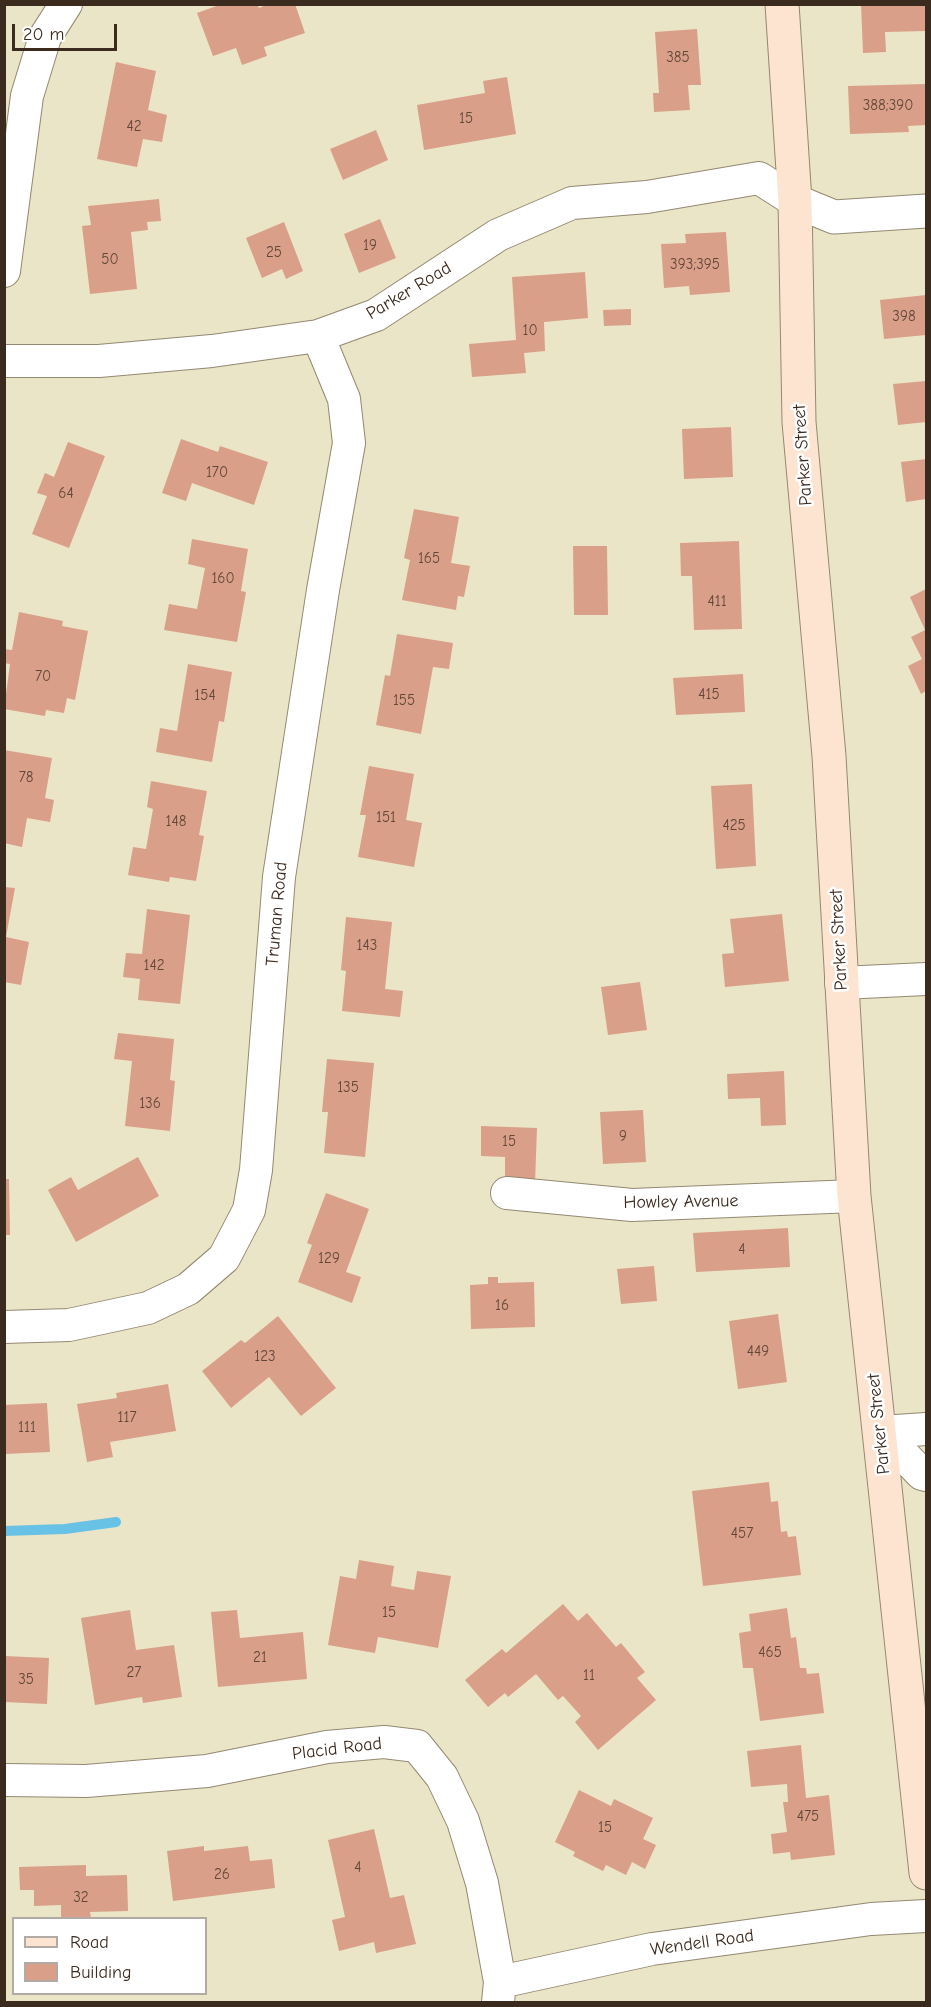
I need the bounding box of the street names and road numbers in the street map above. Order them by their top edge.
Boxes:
street label: Parker Road [363,257,455,325]
street label: Parker Street [789,404,817,506]
street label: Truman Road [262,861,292,967]
street label: Parker Street [826,889,852,991]
street label: Howley Avenue [623,1190,739,1214]
street label: Parker Street [863,1372,895,1476]
street label: Placid Road [291,1733,383,1765]
street label: Wendell Road [649,1925,755,1961]

